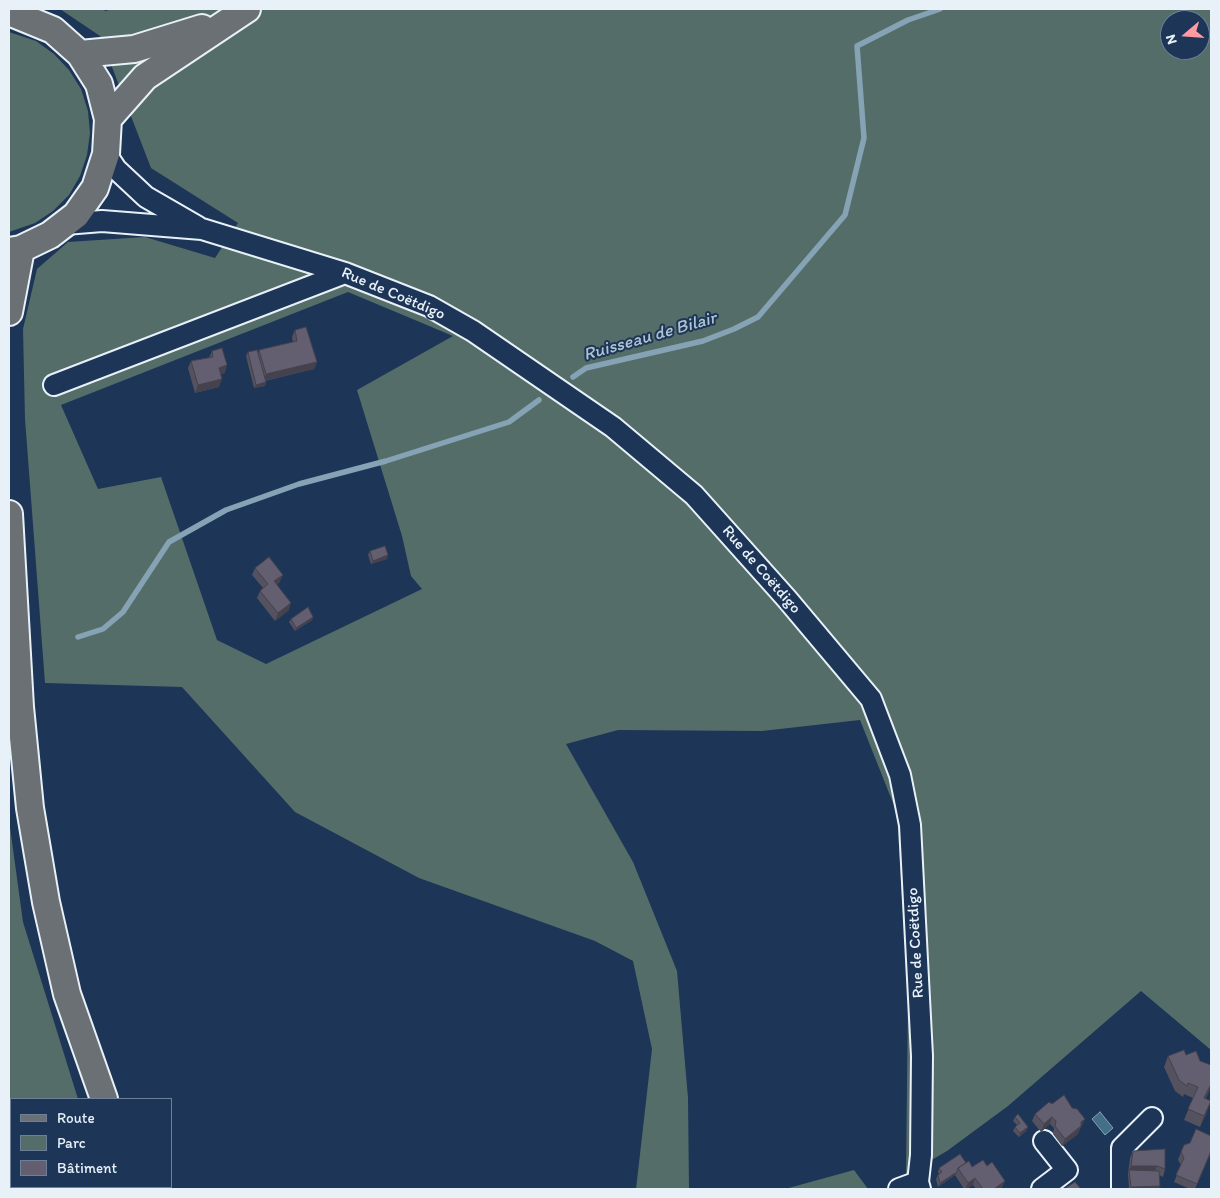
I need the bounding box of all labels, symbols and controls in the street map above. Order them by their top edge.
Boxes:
north arrow [1160,10,1210,60]
text: N [1162,32,1181,47]
street label: Rue de Coëtdigo [338,264,448,324]
water label: Ruisseau de Bilair [581,308,719,366]
street label: Rue de Coëtdigo [717,522,805,618]
street label: Rue de Coëtdigo [904,887,928,999]
legend [10,1098,172,1188]
text: Route [57,1109,95,1127]
text: Parc [57,1134,86,1152]
text: Bâtiment [57,1159,117,1177]

